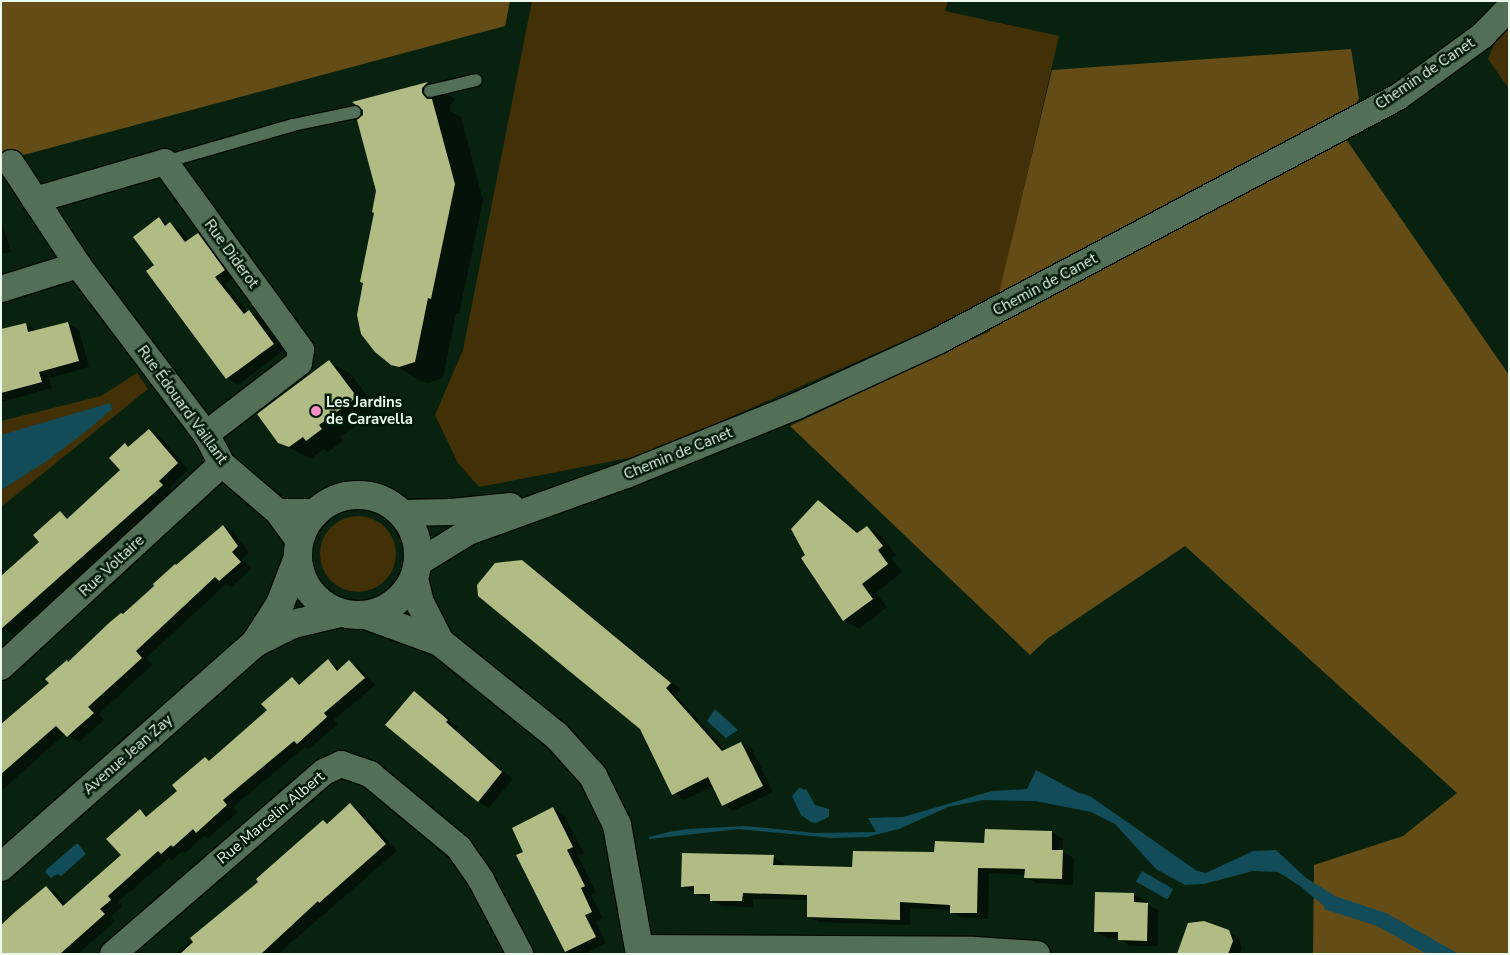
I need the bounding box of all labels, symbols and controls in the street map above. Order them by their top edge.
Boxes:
street label: Chemin de Canet [1372,34,1478,114]
street label: Rue Diderot [200,216,262,292]
street label: Chemin de Canet [990,250,1100,320]
street label: Rue Édouard Vaillant [133,342,231,468]
place label: Les Jardins de Caravella [326,393,413,428]
marker: Les Jardins de Caravella [310,405,322,417]
street label: Chemin de Canet [621,424,735,484]
street label: Rue Voltaire [76,531,148,601]
street label: Avenue Jean Zay [80,711,176,799]
street label: Rue Marcelin Albert [214,768,328,868]

